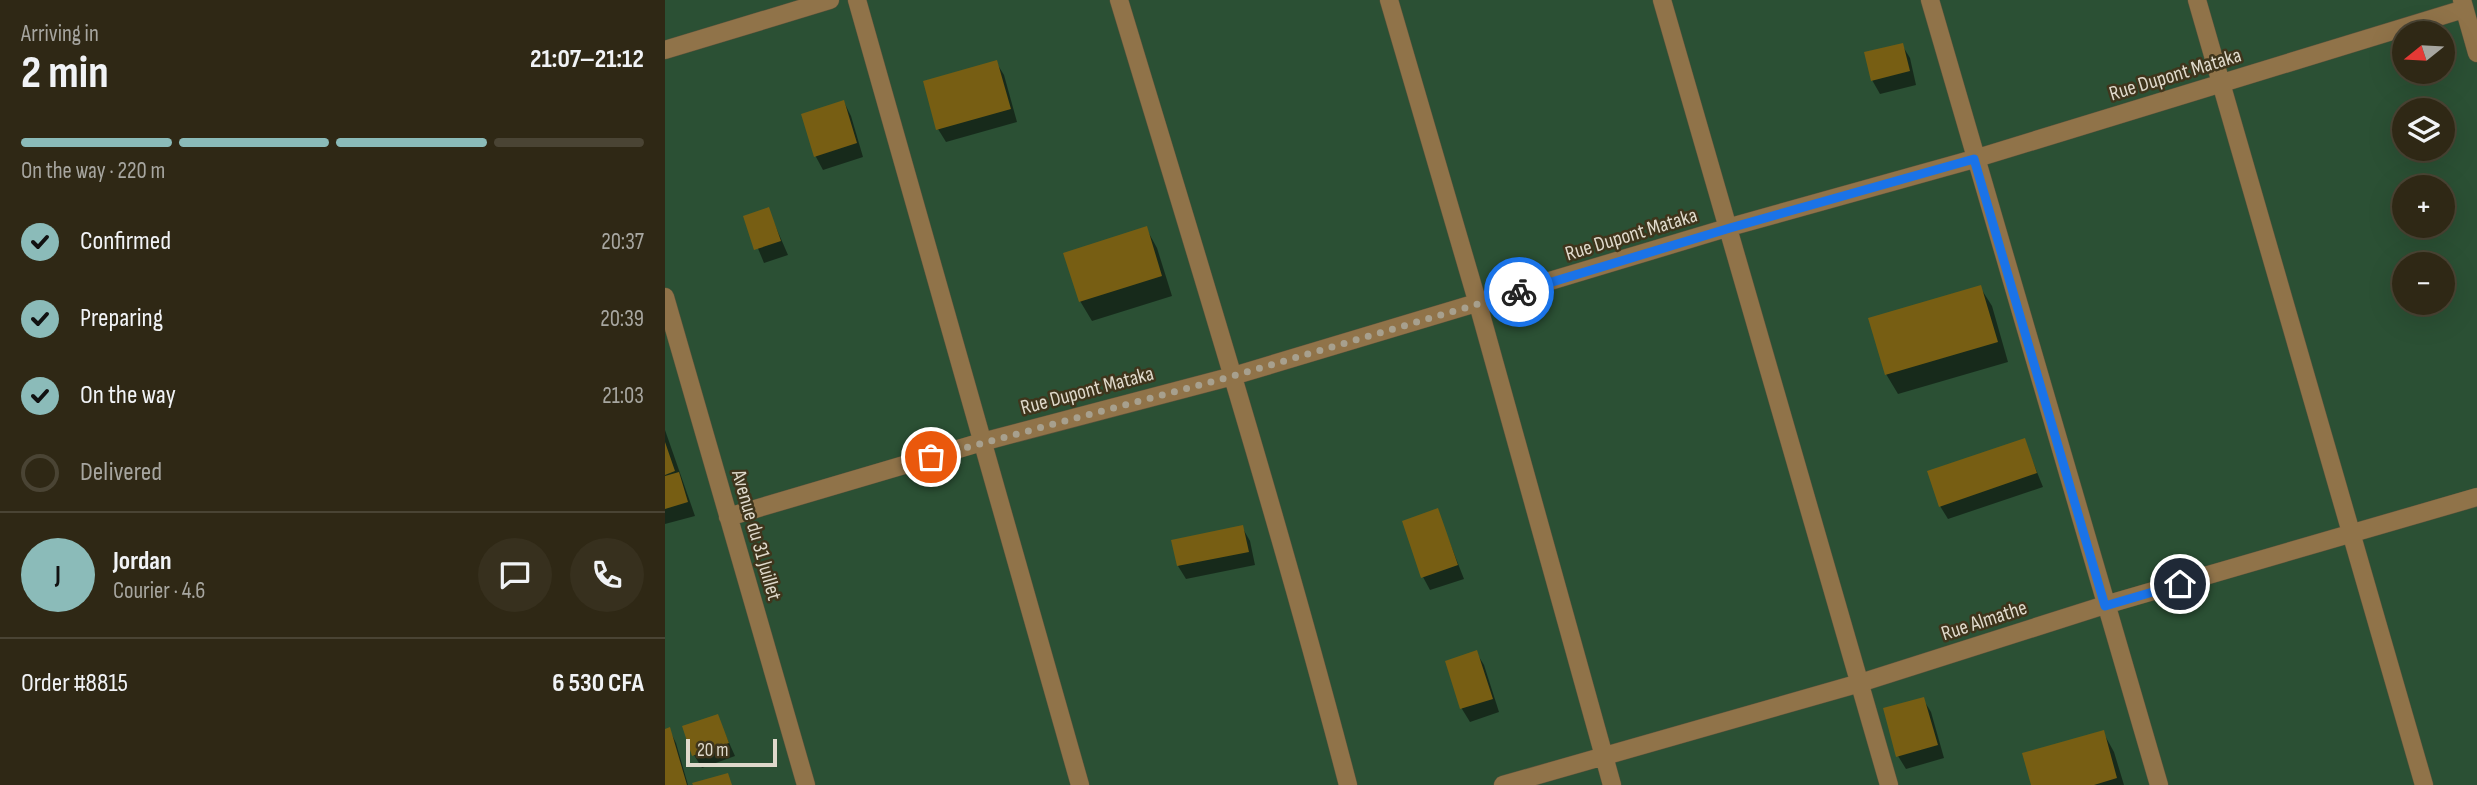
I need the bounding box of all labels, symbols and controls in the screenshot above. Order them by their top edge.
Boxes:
text: Arriving in [21,20,99,48]
north arrow [2392,21,2455,84]
map controls [2392,21,2455,315]
street label: Rue Dupont Mataka [2106,43,2244,106]
text: 21:07–21:12 [530,44,644,75]
text: 2 min [21,46,109,101]
button: layers [2392,98,2455,161]
text: On the way · 220 m [21,157,165,185]
button: + [2392,175,2455,238]
street label: Rue Dupont Mataka [1562,203,1700,266]
icon: check [21,223,59,261]
text: Confirmed [80,226,171,257]
text: 20:37 [601,228,644,256]
button: − [2392,252,2455,315]
courier [1484,257,1554,327]
icon: bike [1500,273,1538,311]
icon: check [21,300,59,338]
text: Preparing [80,303,163,334]
text: 20:39 [600,305,644,333]
street label: Rue Dupont Mataka [1018,361,1156,420]
icon: check [21,377,59,415]
text: On the way [80,380,176,411]
text: 21:03 [602,382,644,410]
pin [901,427,961,487]
icon: bag [912,438,950,476]
text: Delivered [80,457,162,488]
street label: Avenue du 31 Juillet [726,466,787,603]
button: chat [478,538,552,612]
button: phone [570,538,644,612]
text: Jordan [113,546,171,577]
pin [2150,554,2210,614]
text: J [55,560,61,591]
icon: home [2161,565,2199,603]
text: Courier · 4.6 [113,577,205,605]
street label: Rue Almathe [1938,595,2030,646]
text: Order #8815 [21,668,128,699]
text: 6 530 CFA [552,668,644,699]
scale bar [686,736,777,768]
text: 20 m [697,739,729,762]

